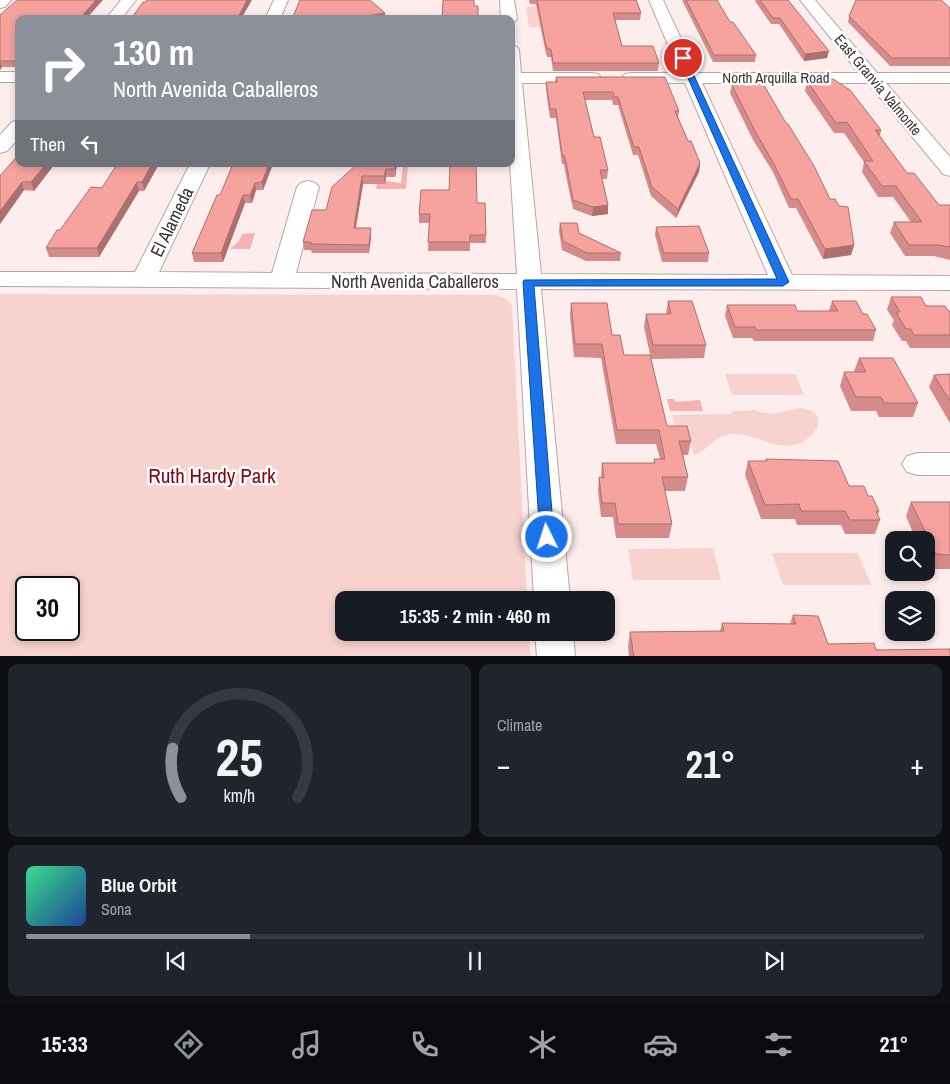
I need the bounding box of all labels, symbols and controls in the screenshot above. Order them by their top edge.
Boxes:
text: 130 m [113,29,194,76]
street label: East Granvia Valmonte [830,30,927,140]
icon: right [30,35,95,100]
pin [662,37,704,79]
icon: arrive [669,44,697,72]
street label: North Arquilla Road [722,67,830,88]
text: North Avenida Caballeros [113,74,318,104]
icon: left [76,130,104,158]
text: Then [30,131,66,157]
street label: El Alameda [144,183,199,261]
street label: North Avenida Caballeros [331,269,499,294]
park label: Ruth Hardy Park [148,461,276,490]
position arrow [520,510,572,562]
map controls [885,531,935,641]
button: search [885,531,935,581]
speed limit sign: 30 [15,576,80,641]
button: layers [885,591,935,641]
text: 15:35 · 2 min · 460 m [400,603,550,629]
text: Climate [497,714,542,736]
text: 25 [216,722,263,792]
text: 21° [686,739,735,790]
text: − [497,746,510,784]
text: + [911,746,924,784]
text: km/h [224,784,255,808]
text: Blue Orbit [101,872,176,898]
text: Sona [101,898,132,920]
icon: previous [162,947,190,975]
icon: pause [461,947,489,975]
icon: next [760,947,788,975]
icon: directions [171,1027,206,1062]
icon: music [289,1027,324,1062]
icon: phone [407,1027,442,1062]
icon: climate [525,1027,560,1062]
icon: car [643,1027,678,1062]
icon: filters [761,1027,796,1062]
text: 15:33 [42,1029,88,1059]
text: 21° [879,1029,908,1059]

